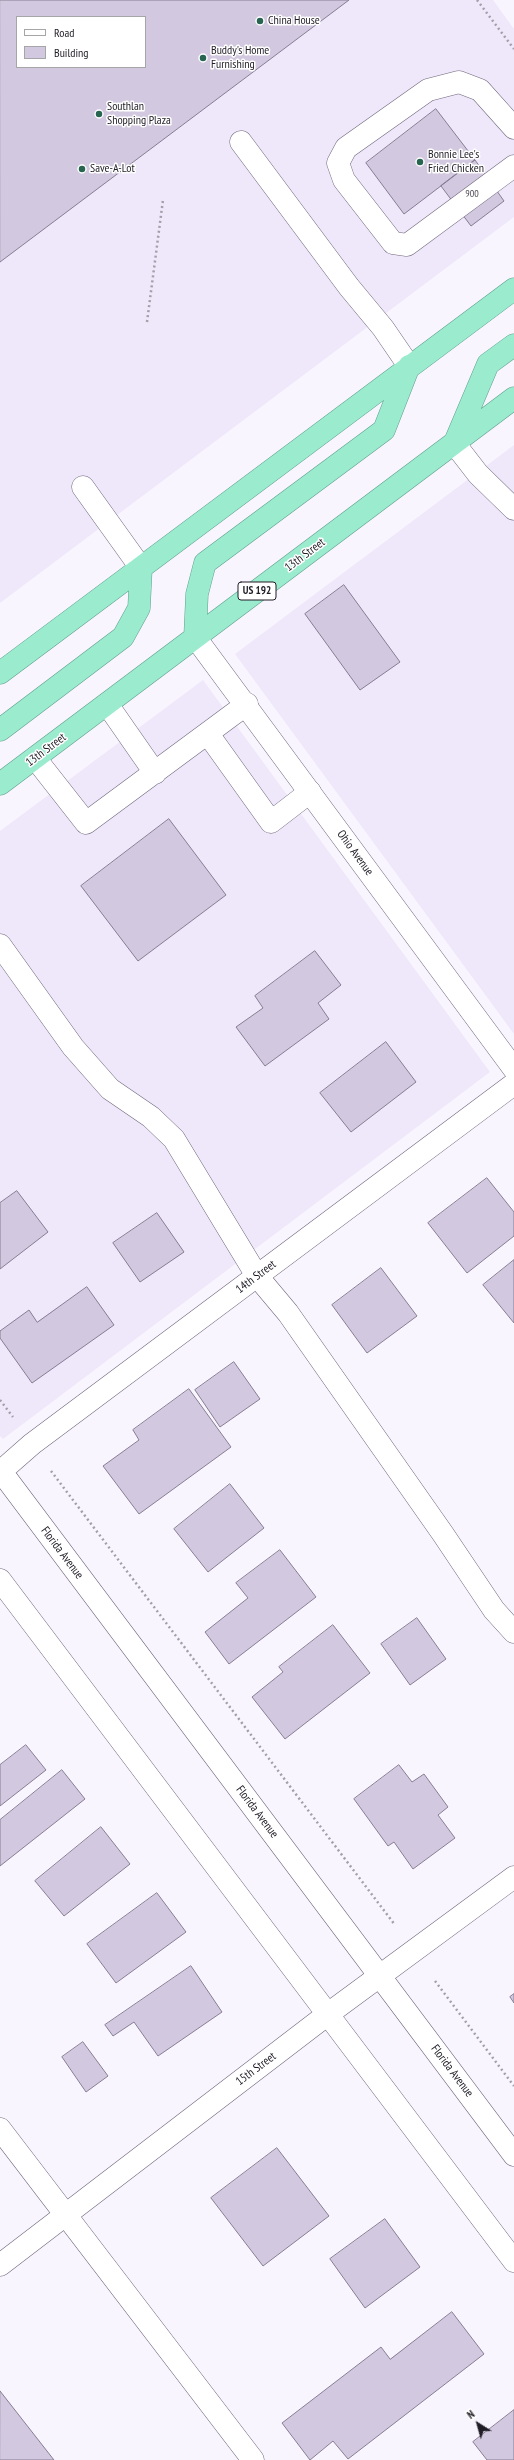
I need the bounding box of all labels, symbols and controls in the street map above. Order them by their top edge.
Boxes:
place label: China House [268,14,320,28]
legend [16,16,146,68]
marker: China House [255,16,265,26]
text: Road [54,25,74,40]
place label: Buddy's Home Furnishing [211,44,269,72]
text: Building [54,45,89,60]
marker: Buddy's Home Furnishing [198,53,208,63]
place label: Southlan Shopping Plaza [107,100,171,128]
marker: Southlan Shopping Plaza [94,109,104,119]
place label: Bonnie Lee's Fried Chicken [428,148,484,176]
marker: Bonnie Lee's Fried Chicken [415,157,425,167]
place label: Save-A-Lot [90,162,135,176]
marker: Save-A-Lot [77,164,87,174]
house number: 900 [465,188,479,200]
street label: 13th Street [282,535,328,575]
road number: US 192 [238,582,276,600]
street label: 13th Street [23,730,69,770]
street label: Ohio Avenue [334,828,376,878]
street label: 14th Street [233,1257,279,1297]
street label: Florida Avenue [38,1524,86,1582]
street label: Florida Avenue [233,1783,281,1841]
street label: Florida Avenue [428,2042,476,2100]
street label: 15th Street [233,2049,279,2089]
north arrow [458,2404,498,2444]
text: N [464,2407,477,2422]

